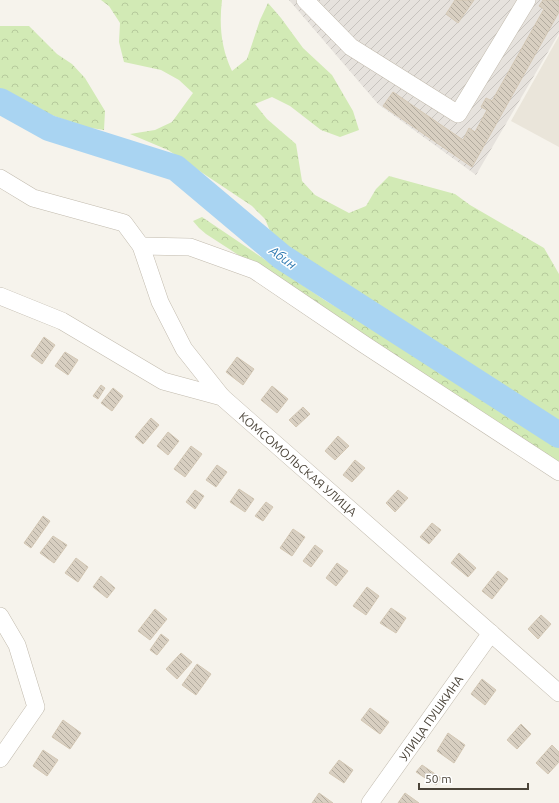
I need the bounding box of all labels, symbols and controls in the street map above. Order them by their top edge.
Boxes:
water label: Абин [266,242,299,271]
street label: КОМСОМОЛЬСКАЯ УЛИЦА [237,409,359,519]
street label: УЛИЦА ПУШКИНА [397,673,465,763]
scale bar [419,765,528,791]
text: 50 m [425,772,452,785]

